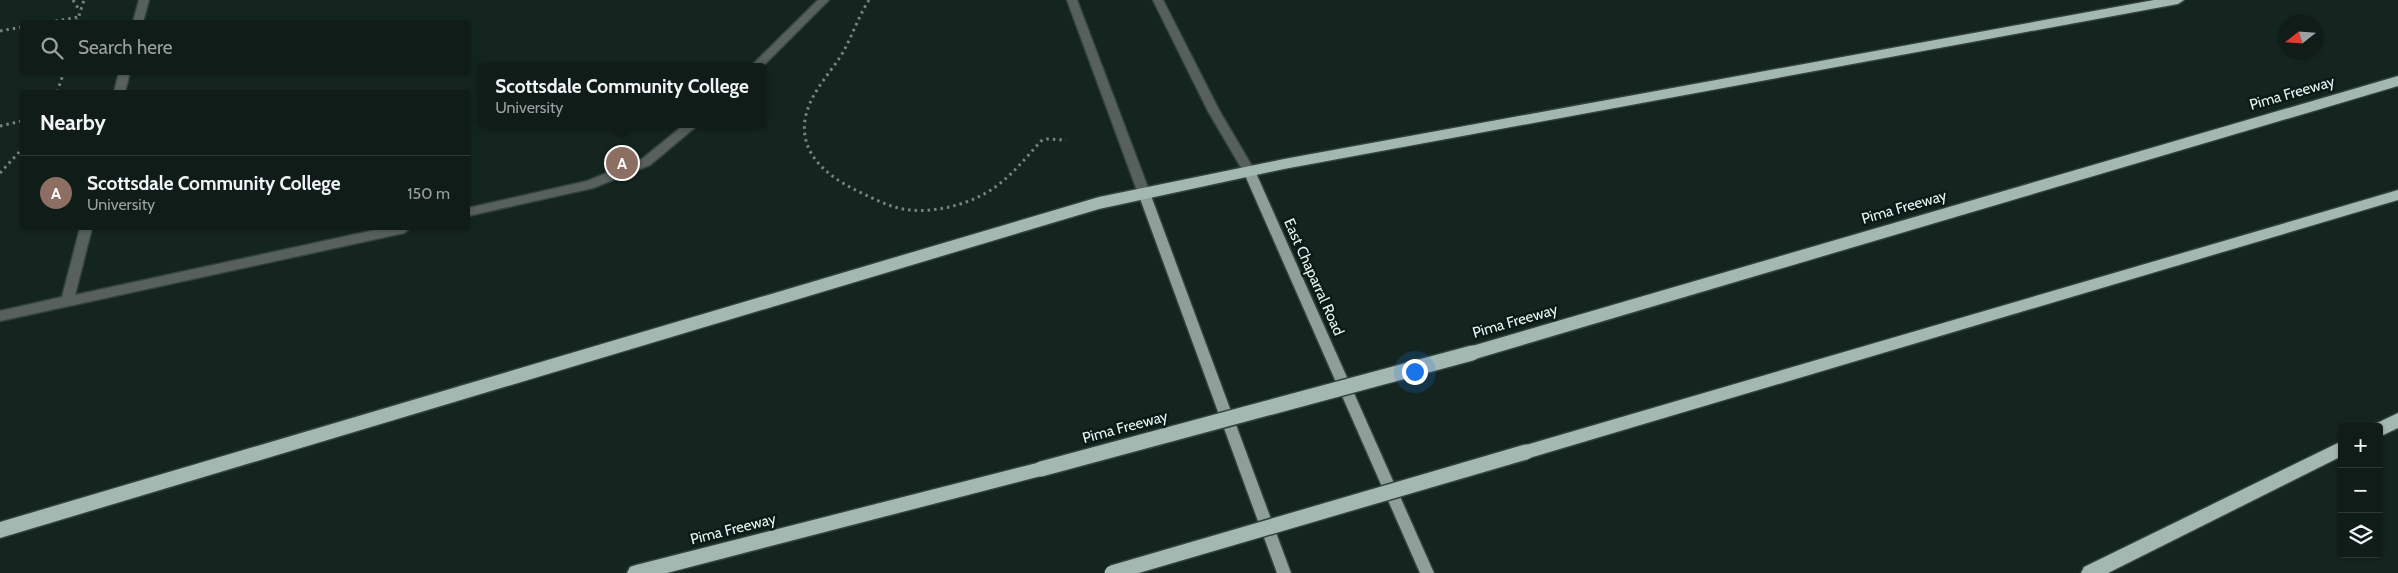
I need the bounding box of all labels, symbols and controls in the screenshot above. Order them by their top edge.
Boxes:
north arrow [2278,15,2323,60]
search box [20,20,470,75]
icon: search [38,34,66,62]
text: Search here [78,36,172,59]
popup [478,63,766,128]
street label: Pima Freeway [2247,72,2337,114]
text: Scottsdale Community College [495,75,749,98]
text: University [495,98,563,117]
text: Nearby [40,110,106,135]
pin: A [606,144,638,182]
text: Scottsdale Community College [87,172,341,195]
text: A [51,184,61,203]
text: 150 m [407,184,450,203]
street label: Pima Freeway [1859,186,1949,228]
text: University [87,195,155,214]
street label: East Chaparral Road [1280,216,1348,338]
street label: Pima Freeway [1470,300,1560,342]
your location [1402,359,1428,385]
street label: Pima Freeway [1080,407,1170,447]
map controls [2338,423,2383,558]
button: + [2338,423,2383,468]
button: − [2338,468,2383,513]
street label: Pima Freeway [688,510,778,548]
button: layers [2338,513,2383,558]

